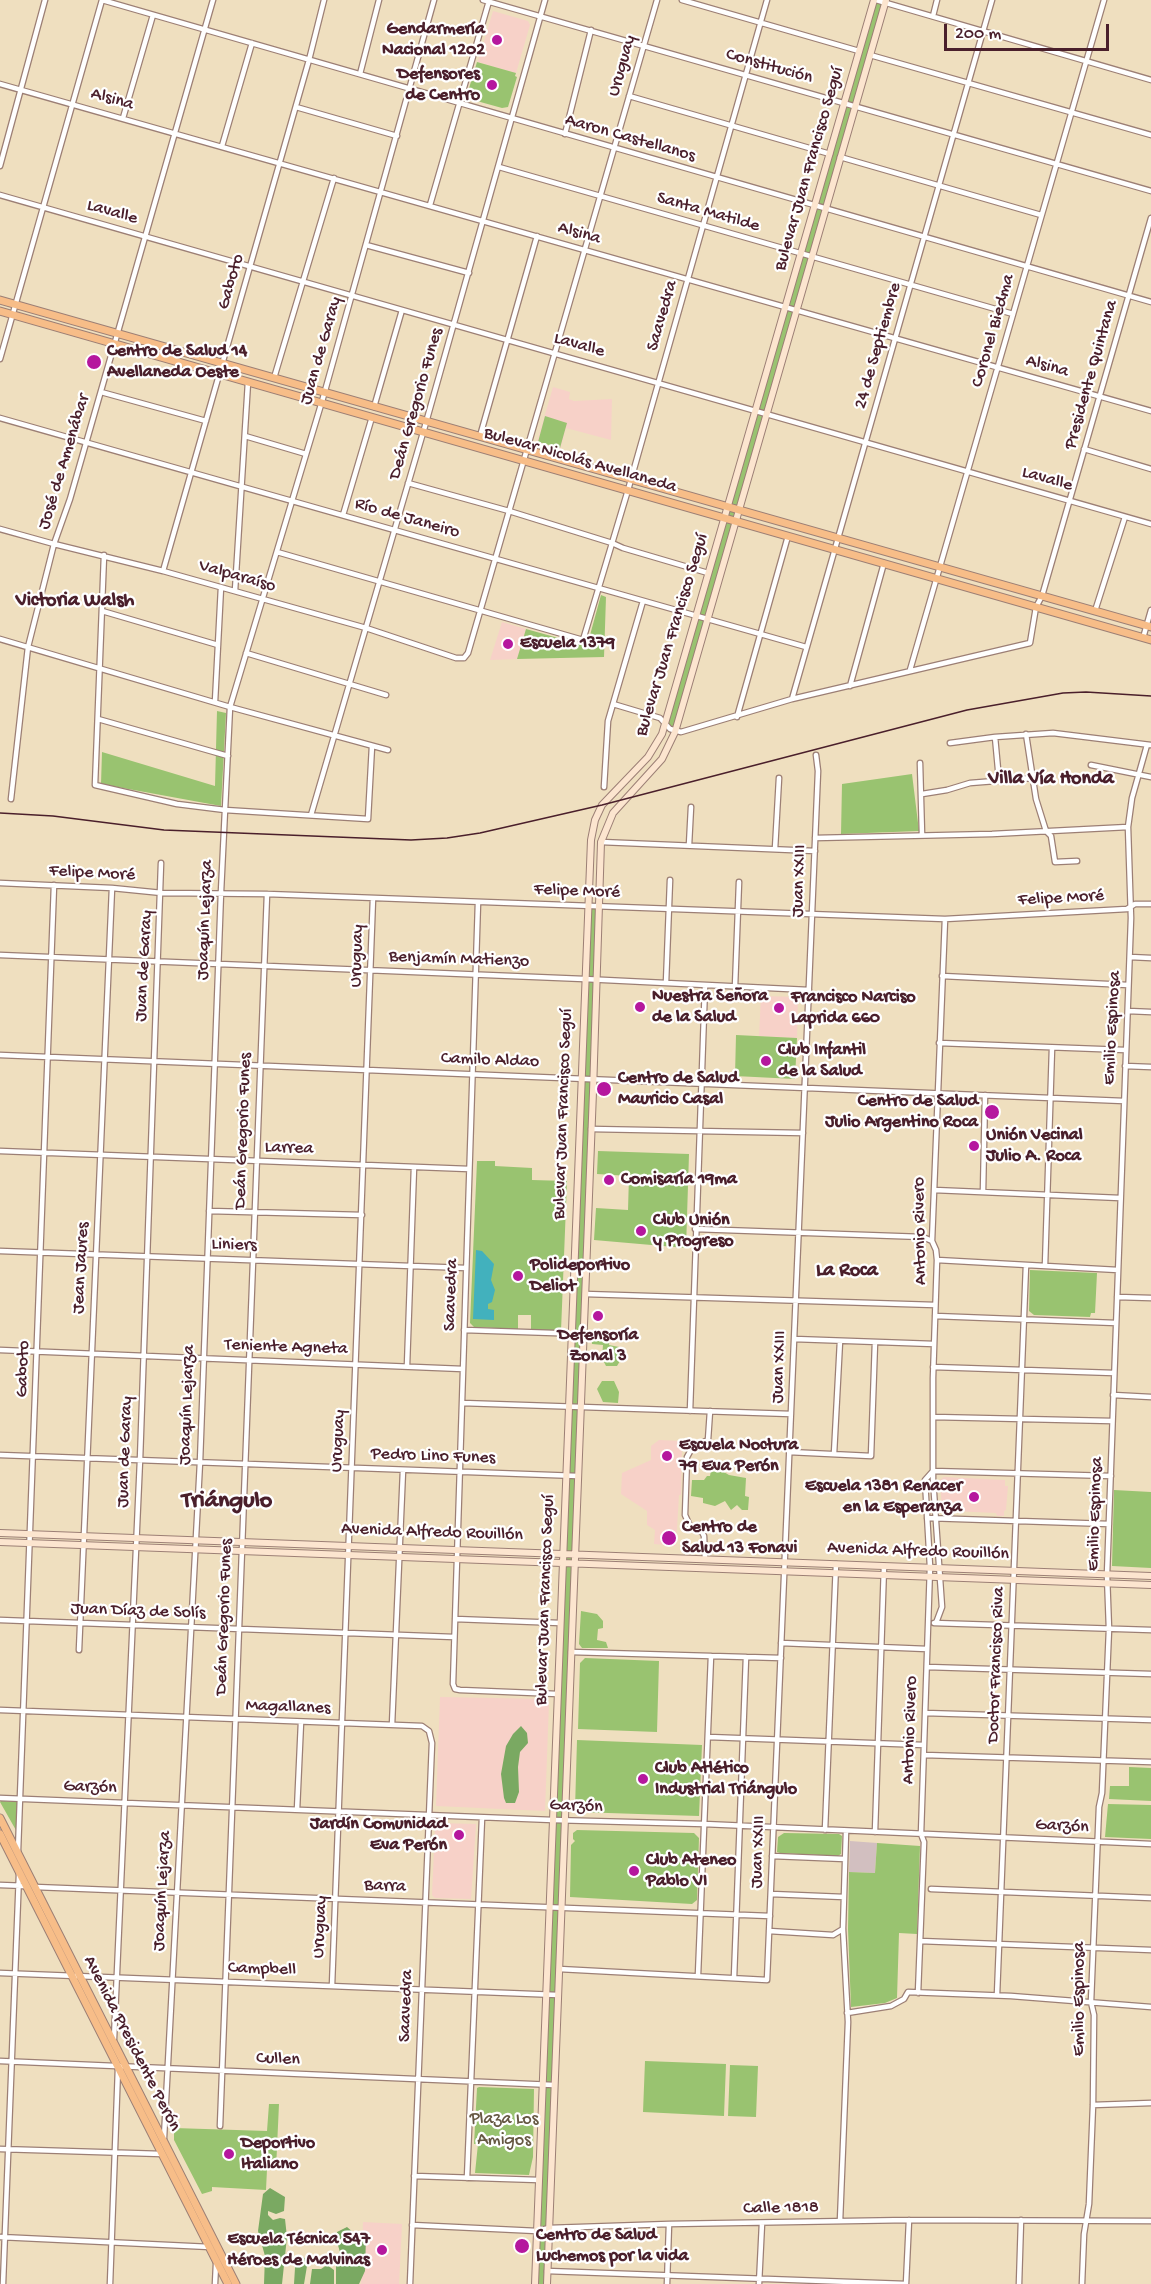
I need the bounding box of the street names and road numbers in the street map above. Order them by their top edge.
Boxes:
street label: Uruguay [604,33,642,99]
street label: Constitución [723,44,815,90]
street label: Bulevar Juan Francisco Seguí [771,65,849,273]
street label: Alsina [88,84,136,116]
street label: Aaron Castellanos [562,110,698,168]
street label: Santa Matilde [654,188,762,238]
street label: Lavalle [84,195,140,231]
street label: Alsina [555,218,603,250]
street label: Gaboto [214,252,250,312]
street label: Coronel Biedma [968,272,1020,390]
street label: Saavedra [643,278,683,354]
street label: 24 de Septiembre [851,280,907,412]
street label: Juan de Garay [296,294,348,408]
street label: Presidente Quintana [1060,298,1124,452]
street label: Deán Gregorio Funes [385,326,449,482]
street label: Lavalle [551,328,607,364]
street label: Alsina [1023,351,1071,383]
street label: José de Amenábar [34,392,96,532]
street label: Bulevar Nicolás Avellaneda [481,423,679,499]
street label: Lavalle [1019,462,1075,498]
street label: Río de Janeiro [352,494,462,544]
street label: Bulevar Juan Francisco Seguí [632,531,714,739]
street label: Valparaíso [196,556,278,598]
street label: Juan XXIII [788,844,812,918]
street label: Joaquín Lejarza [193,860,219,980]
street label: Felipe Moré [48,861,136,887]
street label: Felipe Moré [534,880,620,904]
street label: Felipe Moré [1017,886,1105,912]
street label: Juan de Garay [131,910,159,1022]
street label: Uruguay [346,924,370,988]
street label: Benjamín Matienzo [388,947,530,973]
street label: Emilio Espinosa [1099,970,1127,1086]
street label: Bulevar Juan Francisco Seguí [550,1008,578,1220]
street label: Camilo Aldao [440,1048,540,1074]
street label: Deán Gregorio Funes [230,1052,258,1210]
street label: Larrea [264,1137,314,1161]
street label: Antonio Rivero [909,1177,933,1285]
street label: Jean Jaures [69,1222,95,1314]
street label: Liniers [211,1234,257,1258]
street label: Saavedra [440,1258,464,1332]
street label: Juan XXIII [768,1330,792,1404]
street label: Teniente Agneta [224,1335,348,1361]
street label: Gaboto [12,1340,36,1398]
street label: Joaquín Lejarza [175,1345,201,1465]
street label: Juan de Garay [113,1396,139,1508]
street label: Uruguay [327,1409,351,1473]
street label: Pedro Lino Funes [370,1444,496,1470]
street label: Emilio Espinosa [1083,1456,1109,1572]
street label: Bulevar Juan Francisco Seguí [532,1494,560,1706]
street label: Avenida Alfredo Rouillón [341,1519,523,1547]
street label: Deán Gregorio Funes [211,1538,239,1696]
street label: Avenida Alfredo Rouillón [827,1538,1009,1566]
street label: Doctor Francisco Riva [983,1587,1011,1743]
street label: Juan Díaz de Solís [70,1599,206,1625]
street label: Antonio Rivero [898,1676,924,1784]
street label: Magallanes [245,1696,331,1720]
street label: Garzón [63,1776,117,1800]
street label: Garzón [549,1795,603,1819]
street label: Juan XXIII [747,1815,771,1889]
street label: Garzón [1035,1815,1089,1839]
street label: Joaquín Lejarza [149,1830,177,1952]
street label: Barra [364,1875,406,1899]
street label: Uruguay [309,1895,333,1959]
street label: Emilio Espinosa [1069,1942,1091,2056]
street label: Avenida Presidente Perón [77,1953,185,2135]
street label: Campbell [228,1958,296,1982]
street label: Saavedra [395,1969,419,2043]
street label: Cullen [256,2048,300,2072]
street label: Calle 1818 [743,2198,819,2220]

